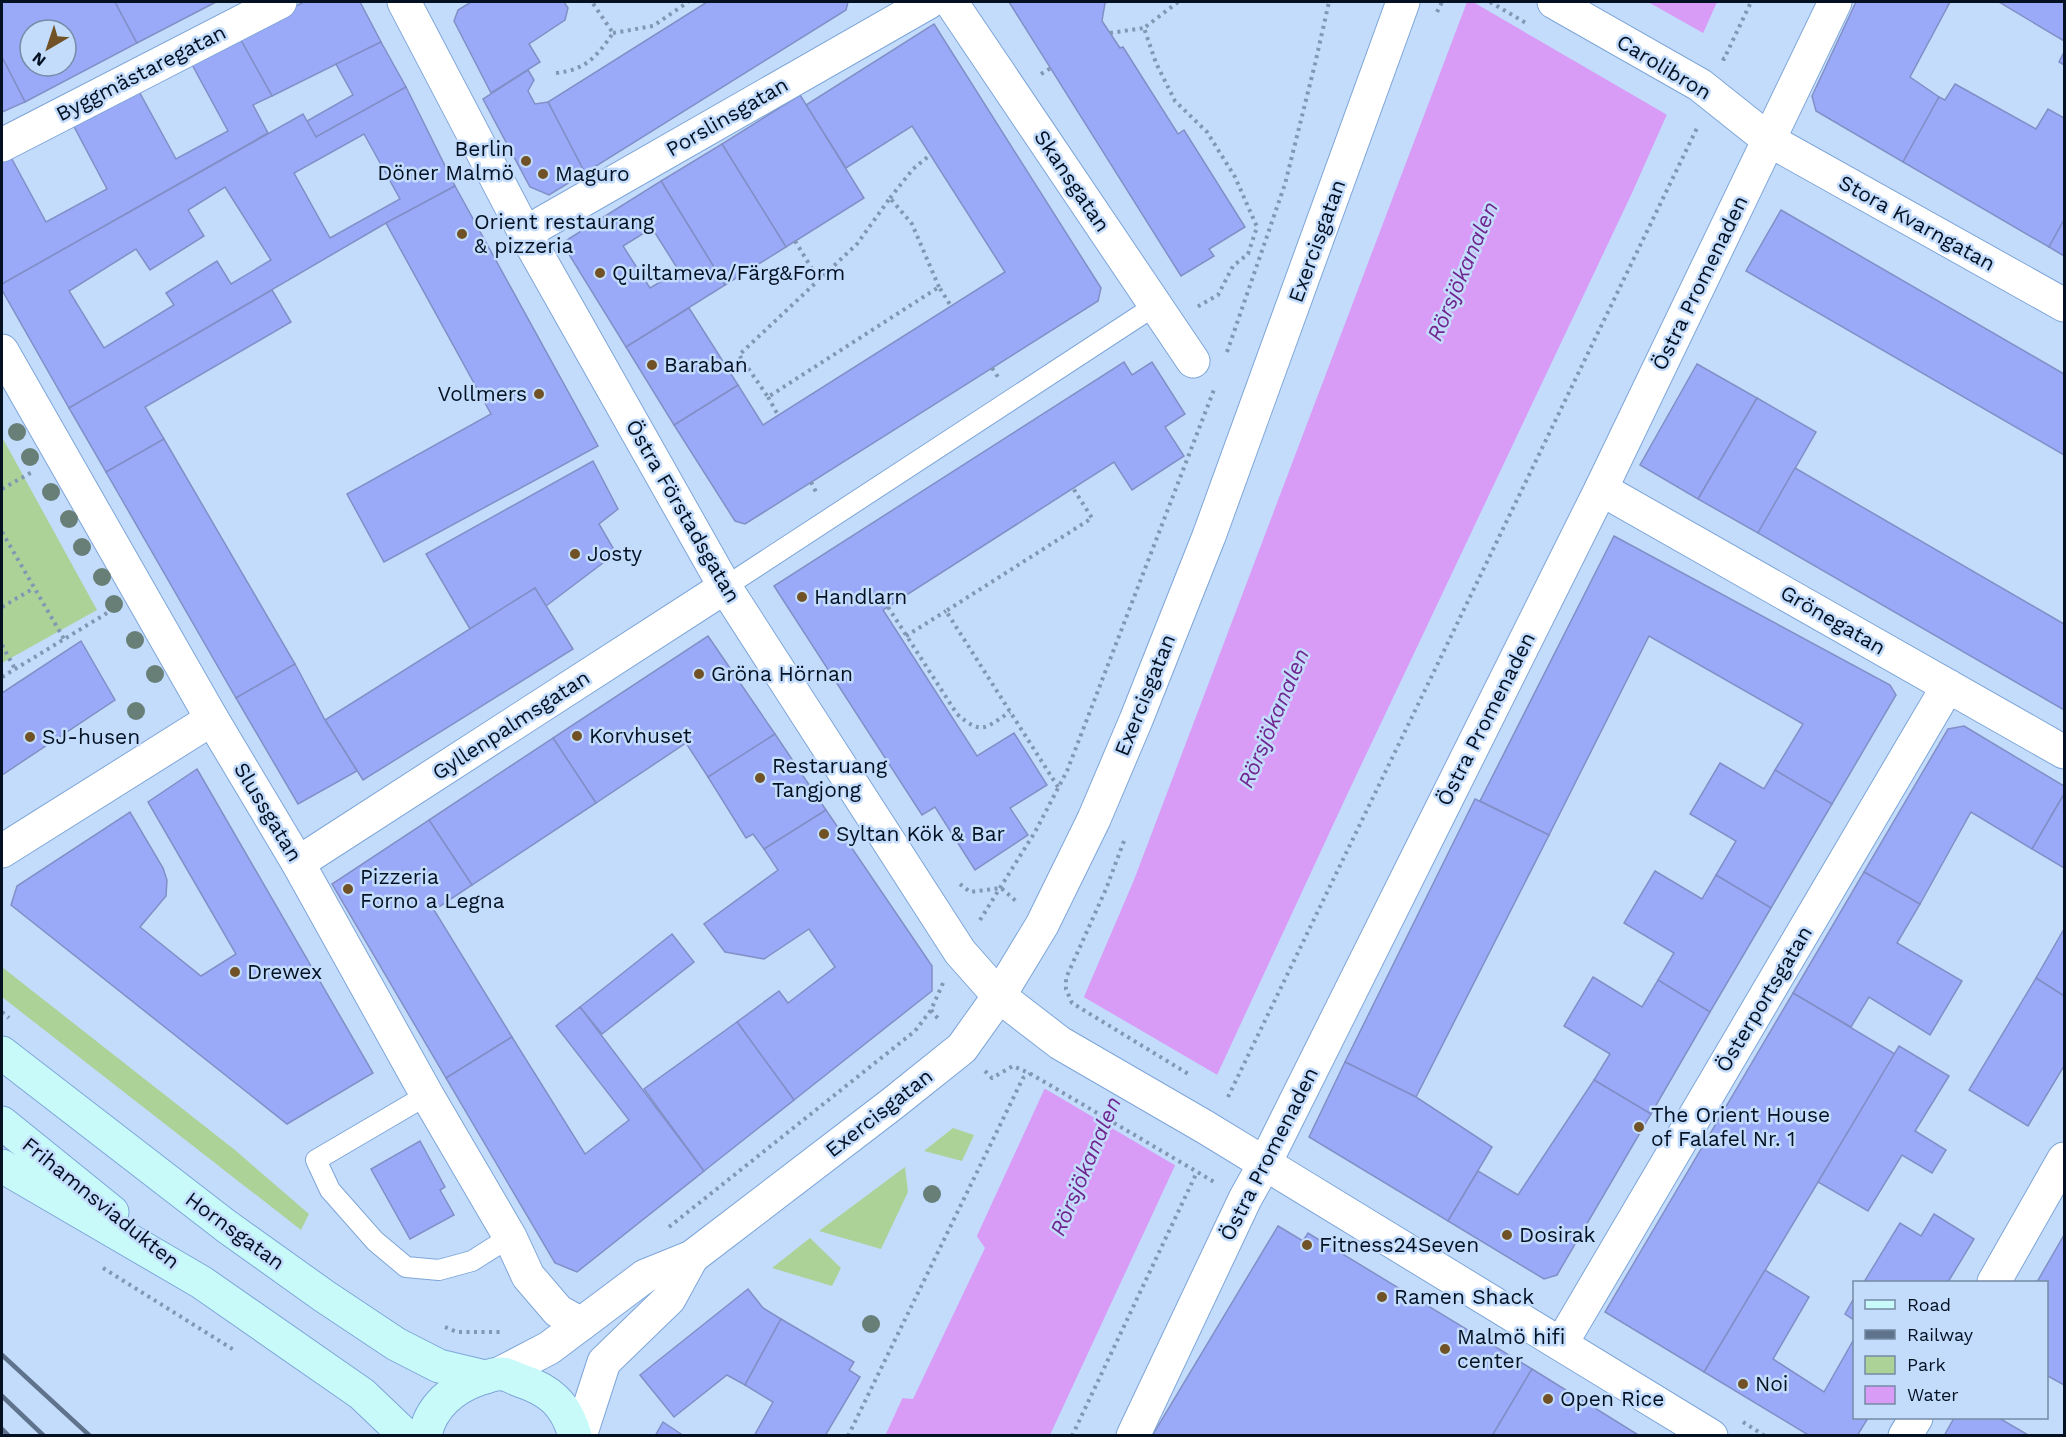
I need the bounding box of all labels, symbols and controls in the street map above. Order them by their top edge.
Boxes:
north arrow [18,18,78,78]
street label: Byggmästaregatan [52,19,230,126]
street label: Carolibron [1612,29,1716,105]
text: N [28,48,49,70]
street label: Porslinsgatan [661,72,792,162]
street label: Skansgatan [1029,125,1116,236]
place label: Berlin Döner Malmö [377,136,514,185]
marker: Berlin Döner Malmö [519,154,533,168]
place label: Maguro [555,161,630,186]
marker: Maguro [536,167,550,181]
street label: Stora Kvarngatan [1835,169,2000,276]
street label: Exercisgatan [1283,176,1350,306]
street label: Östra Promenaden [1646,191,1753,374]
water label: Rörsjökanalen [1422,198,1503,345]
place label: Orient restaurang & pizzeria [474,209,655,258]
marker: Orient restaurang & pizzeria [455,227,469,241]
place label: Quiltameva/Färg&Form [612,260,845,285]
marker: Quiltameva/Färg&Form [593,266,607,280]
place label: Baraban [664,352,748,377]
marker: Baraban [645,358,659,372]
place label: Vollmers [438,381,527,406]
marker: Vollmers [532,387,546,401]
street label: Östra Förstadsgatan [621,415,746,607]
place label: Josty [587,541,642,566]
marker: Josty [568,547,582,561]
street label: Grönegatan [1776,579,1890,660]
place label: Handlarn [814,584,907,609]
marker: Handlarn [795,590,809,604]
street label: Östra Promenaden [1431,628,1540,810]
street label: Exercisgatan [1109,630,1180,759]
water label: Rörsjökanalen [1233,645,1314,792]
place label: Gröna Hörnan [711,661,853,686]
street label: Gyllenpalmsgatan [427,664,594,785]
marker: Gröna Hörnan [692,667,706,681]
place label: Korvhuset [589,723,692,748]
place label: SJ-husen [42,724,140,749]
marker: Korvhuset [570,729,584,743]
marker: SJ-husen [23,730,37,744]
place label: Restaruang Tangjong [772,753,888,802]
street label: Slussgatan [229,758,308,866]
marker: Restaruang Tangjong [753,771,767,785]
place label: Syltan Kök & Bar [836,821,1006,846]
marker: Syltan Kök & Bar [817,827,831,841]
place label: Pizzeria Forno a Legna [360,864,505,913]
marker: Pizzeria Forno a Legna [341,882,355,896]
street label: Österportsgatan [1710,921,1817,1076]
place label: Drewex [247,959,322,984]
marker: Drewex [228,965,242,979]
street label: Exercisgatan [820,1063,937,1162]
street label: Östra Promenaden [1214,1063,1323,1245]
water label: Rörsjökanalen [1045,1093,1126,1240]
place label: The Orient House of Falafel Nr. 1 [1651,1102,1830,1151]
marker: The Orient House of Falafel Nr. 1 [1632,1120,1646,1134]
street label: Frihamnsviadukten [18,1131,185,1274]
street label: Hornsgatan [181,1186,290,1275]
place label: Dosirak [1519,1222,1596,1247]
marker: Dosirak [1500,1228,1514,1242]
place label: Fitness24Seven [1319,1232,1479,1257]
marker: Fitness24Seven [1300,1238,1314,1252]
legend [1853,1281,2048,1419]
place label: Ramen Shack [1394,1284,1534,1309]
marker: Ramen Shack [1375,1290,1389,1304]
text: Road [1907,1294,1951,1315]
place label: Malmö hifi center [1457,1324,1565,1373]
text: Railway [1907,1324,1974,1345]
marker: Malmö hifi center [1438,1342,1452,1356]
text: Park [1907,1354,1946,1375]
place label: Noi [1755,1371,1788,1396]
marker: Noi [1736,1377,1750,1391]
text: Water [1907,1384,1959,1405]
place label: Open Rice [1560,1386,1664,1411]
marker: Open Rice [1541,1392,1555,1406]

